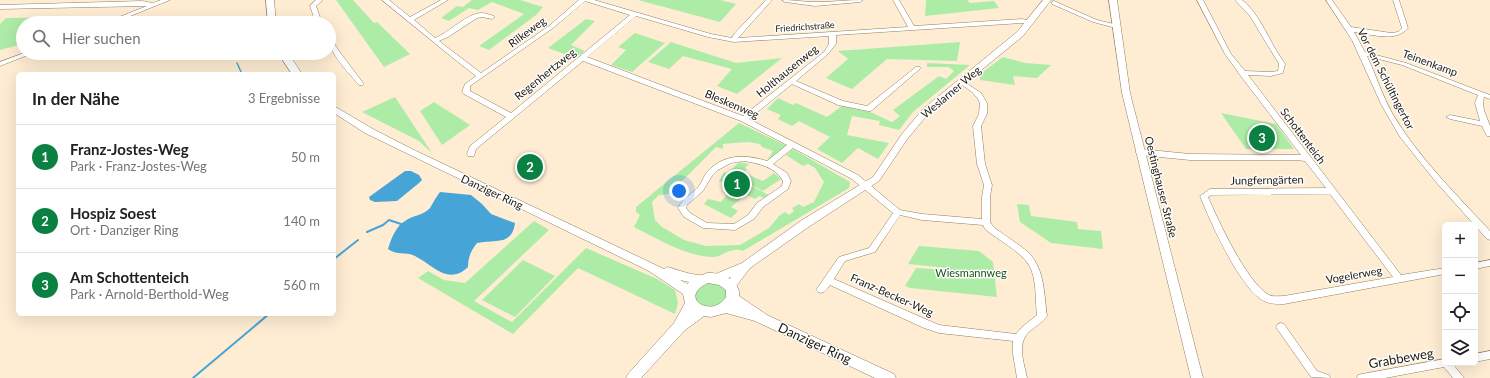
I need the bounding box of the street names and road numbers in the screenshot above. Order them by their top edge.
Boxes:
street label: Rilkeweg [505,13,548,50]
street label: Friedrichstraße [775,19,835,34]
street label: Vor dem Schültingertor [1355,26,1418,132]
street label: Holthausenweg [753,42,820,99]
street label: Regenhertzweg [511,45,578,102]
street label: Teinenkamp [1401,47,1460,79]
street label: Weslarner Weg [918,63,983,120]
street label: Bleskenweg [703,86,761,121]
street label: Schottenteich [1278,105,1329,166]
street label: Oestinghauser Straße [1143,135,1180,239]
street label: Danziger Ring [459,172,525,212]
street label: Jungferngärten [1230,172,1304,187]
street label: Vogelerweg [1325,263,1383,286]
street label: Franz-Becker-Weg [849,270,936,319]
street label: Danziger Ring [776,319,854,367]
street label: Grabbeweg [1367,344,1435,372]

